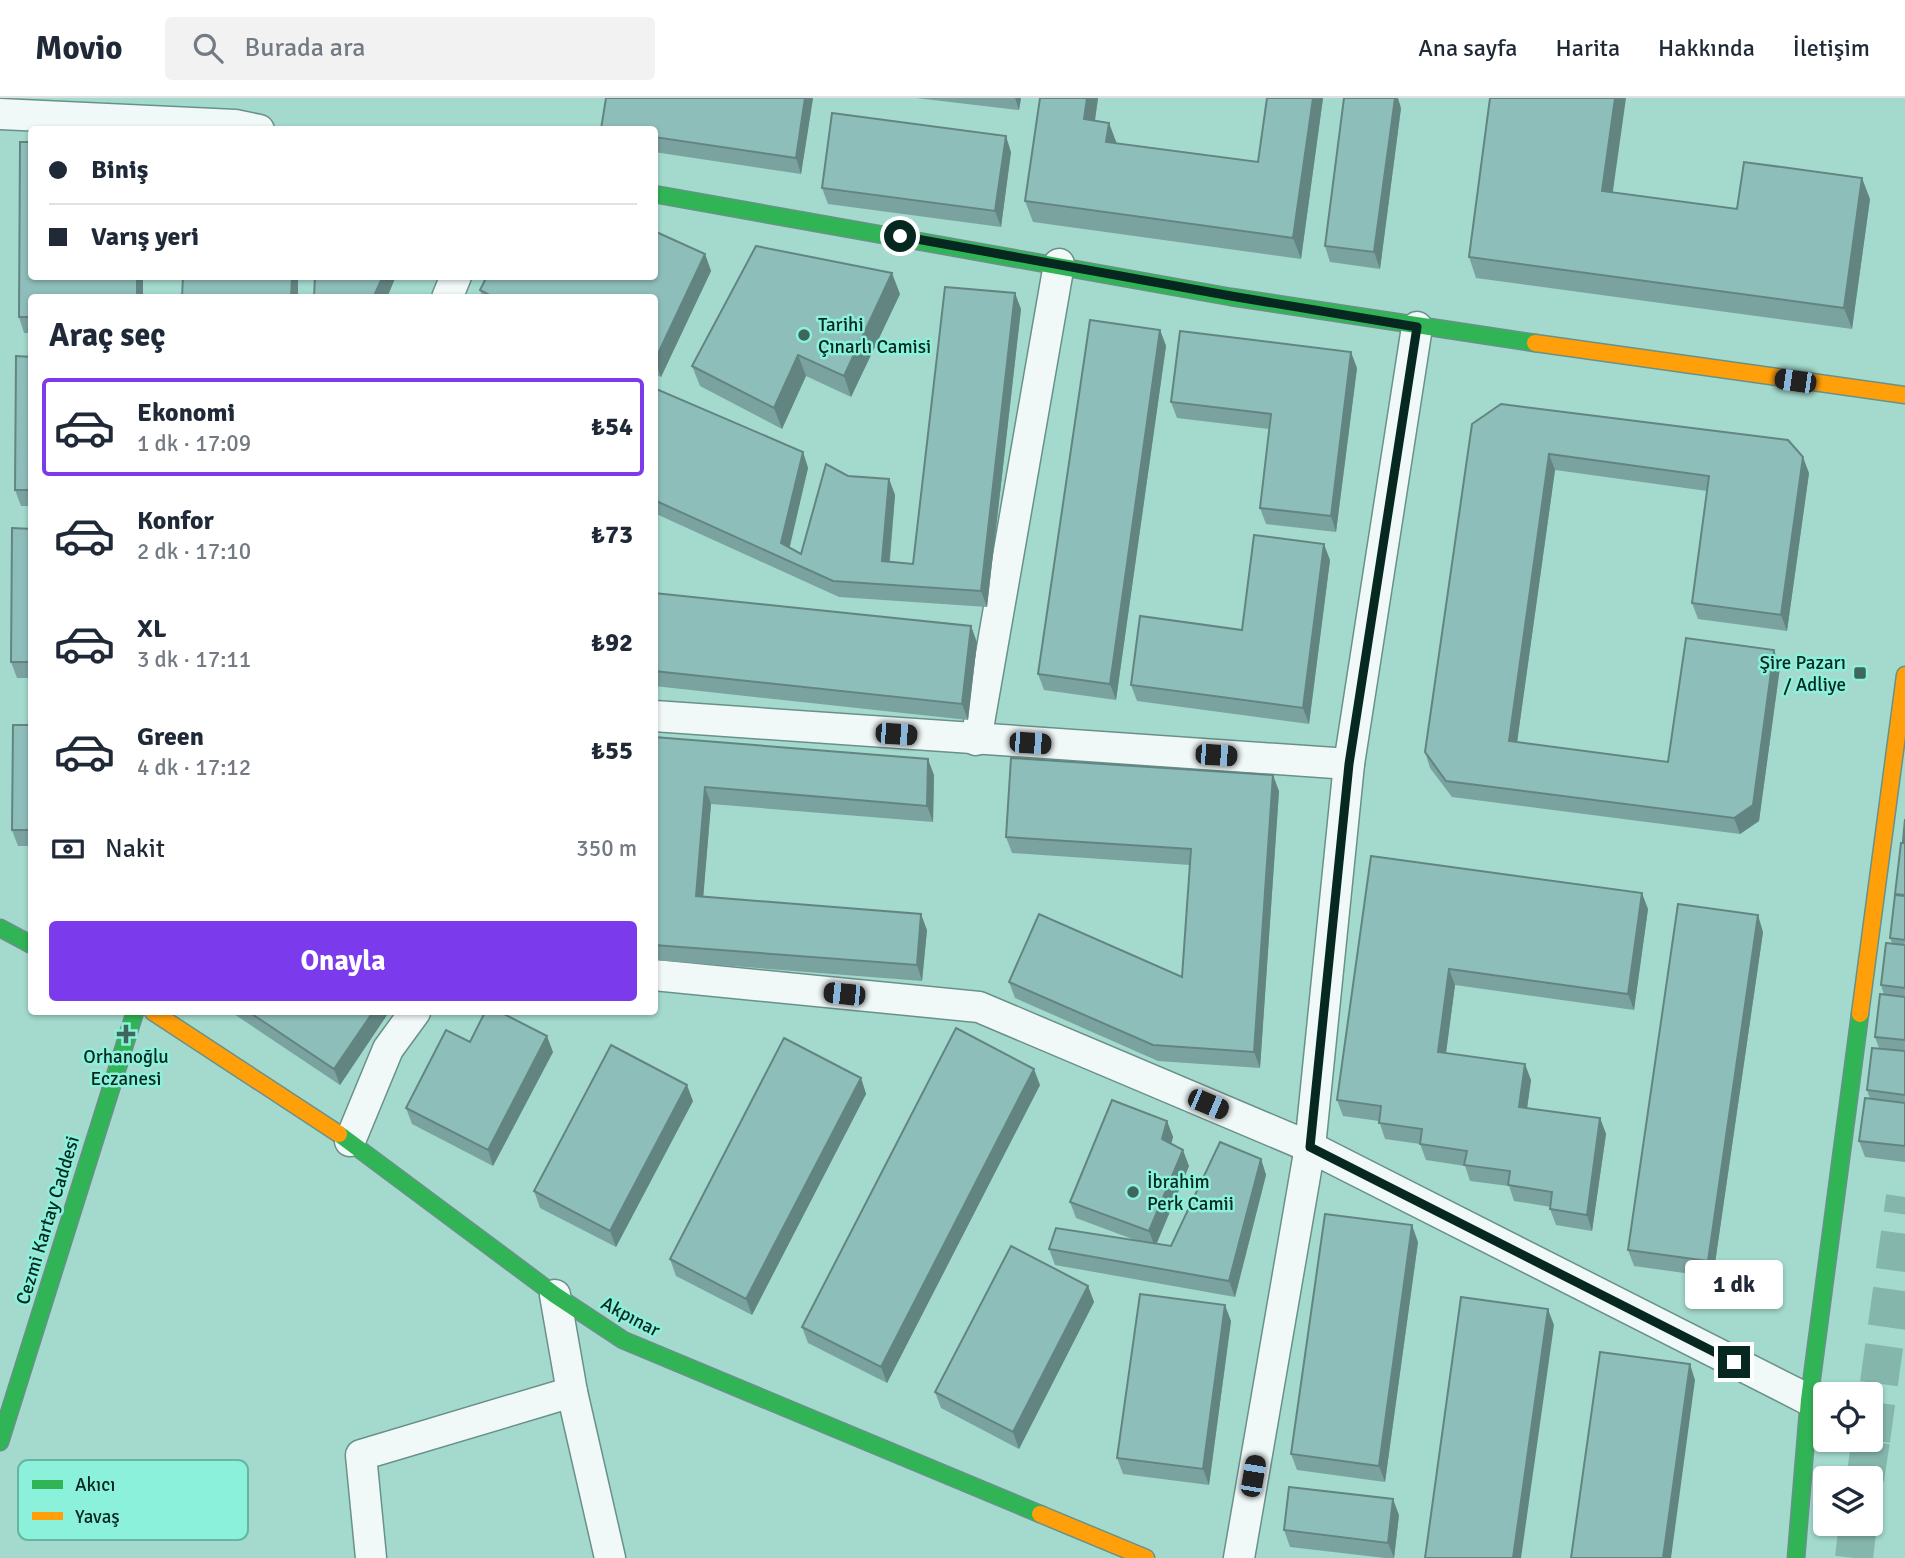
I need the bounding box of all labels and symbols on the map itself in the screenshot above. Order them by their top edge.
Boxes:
route start [884,220,916,252]
place label: Tarihi Çınarlı Camisi [818,313,931,359]
marker: Tarihi Çınarlı Camisi [796,327,812,343]
car [1773,368,1818,394]
place label: Şire Pazarı / Adliye [1759,651,1846,697]
marker: Şire Pazarı / Adliye [1852,665,1868,681]
car [875,722,918,746]
car [1009,731,1052,755]
car [1195,743,1238,767]
car [823,981,866,1007]
marker: Orhanoğlu Eczanesi [118,1026,134,1042]
place label: Orhanoğlu Eczanesi [83,1045,169,1091]
car [1185,1086,1232,1122]
street label: Cezmi Kartay Caddesi [11,1133,85,1308]
place label: İbrahim Perk Camii [1147,1170,1234,1216]
marker: İbrahim Perk Camii [1125,1184,1141,1200]
callout: 1 dk [1685,1260,1783,1310]
street label: Akpınar [597,1291,664,1342]
route end [1718,1346,1750,1378]
car [1240,1453,1267,1499]
legend [18,1460,248,1540]
text: Akıcı [75,1473,115,1497]
text: Yavaş [75,1505,120,1529]

